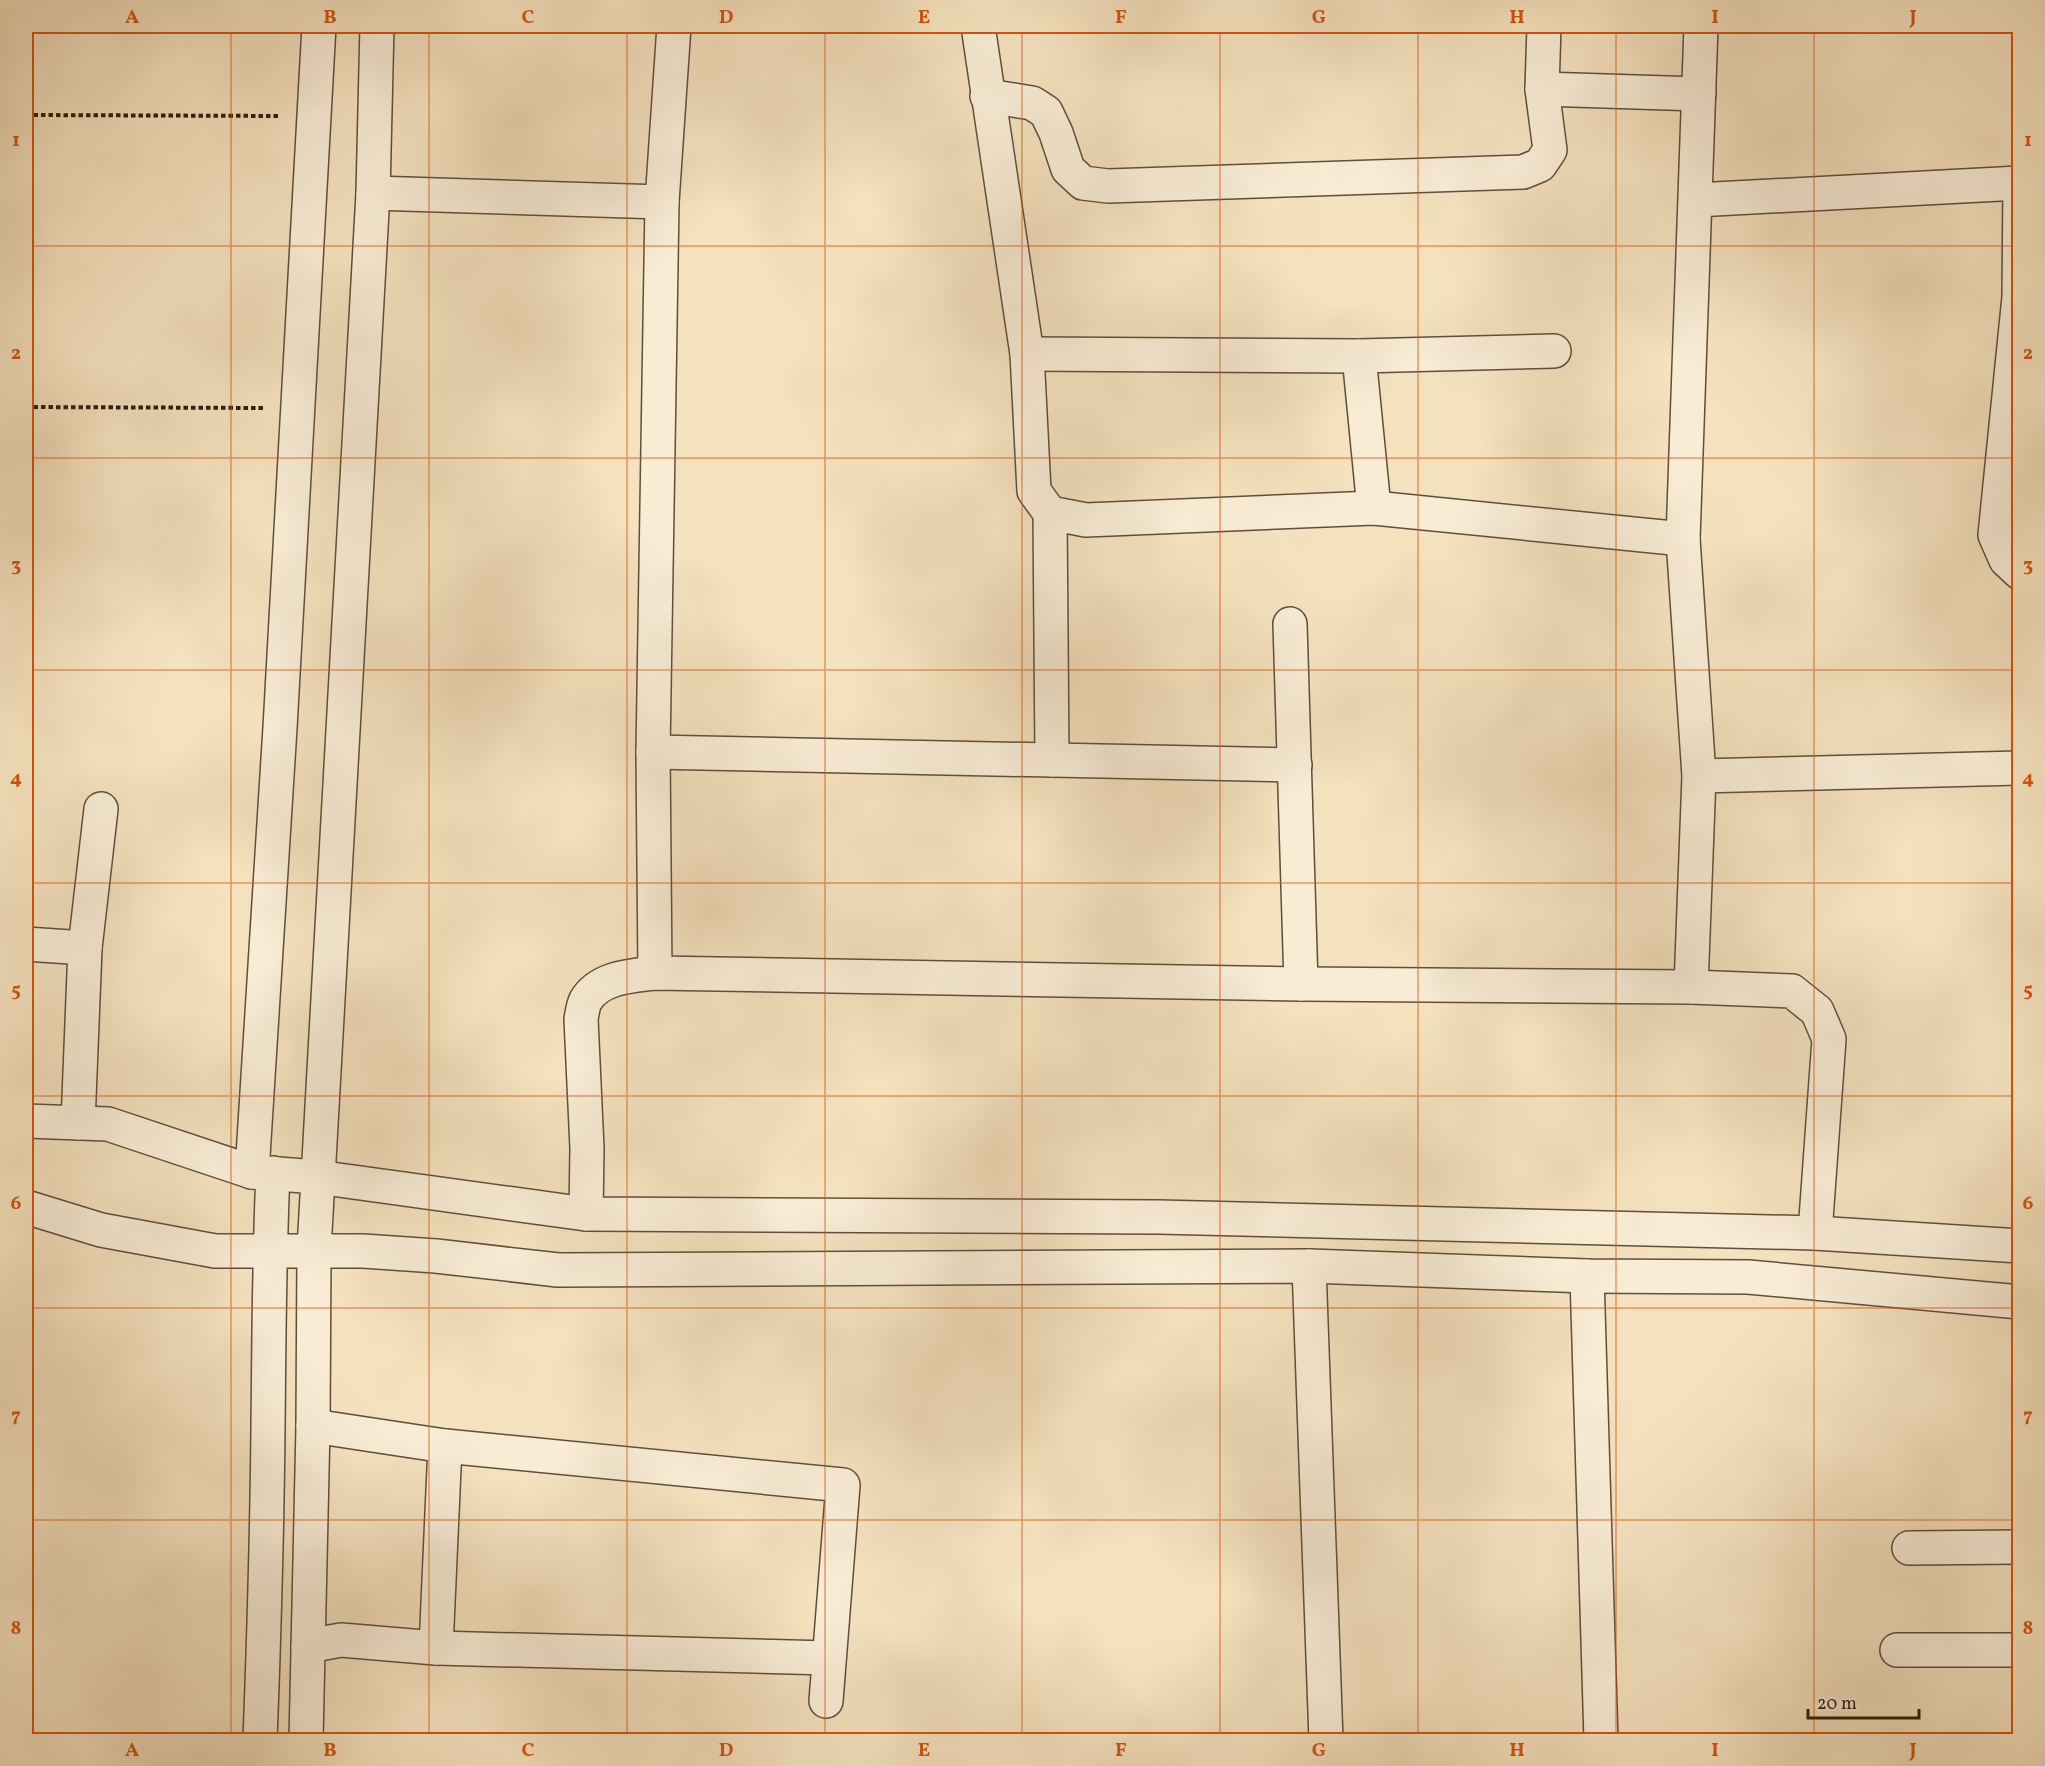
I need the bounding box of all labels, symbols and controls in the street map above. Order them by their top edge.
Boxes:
text: A [125,4,139,32]
text: B [323,4,337,32]
text: C [522,4,535,32]
text: D [719,4,733,32]
text: E [918,4,930,32]
text: F [1115,4,1127,32]
text: G [1312,4,1326,32]
text: H [1509,4,1525,32]
text: I [1711,4,1719,32]
text: J [1908,4,1917,32]
text: 1 [12,127,20,155]
text: 1 [2024,127,2032,155]
text: 2 [11,340,21,368]
text: 2 [2023,340,2033,368]
text: 3 [11,552,21,580]
text: 3 [2023,552,2033,580]
text: 4 [10,765,22,793]
text: 4 [2022,765,2034,793]
text: 5 [11,977,21,1005]
text: 5 [2023,977,2033,1005]
text: 6 [11,1190,22,1218]
text: 6 [2023,1190,2034,1218]
text: 7 [11,1402,21,1430]
text: 7 [2023,1402,2033,1430]
text: 8 [11,1615,21,1643]
text: 8 [2023,1615,2033,1643]
scale bar [1808,1682,1919,1720]
text: 20 m [1817,1692,1857,1717]
text: A [125,1737,139,1765]
text: B [323,1737,337,1765]
text: C [522,1737,535,1765]
text: D [719,1737,733,1765]
text: E [918,1737,930,1765]
text: F [1115,1737,1127,1765]
text: G [1312,1737,1326,1765]
text: H [1509,1737,1525,1765]
text: I [1711,1737,1719,1765]
text: J [1908,1737,1917,1765]

